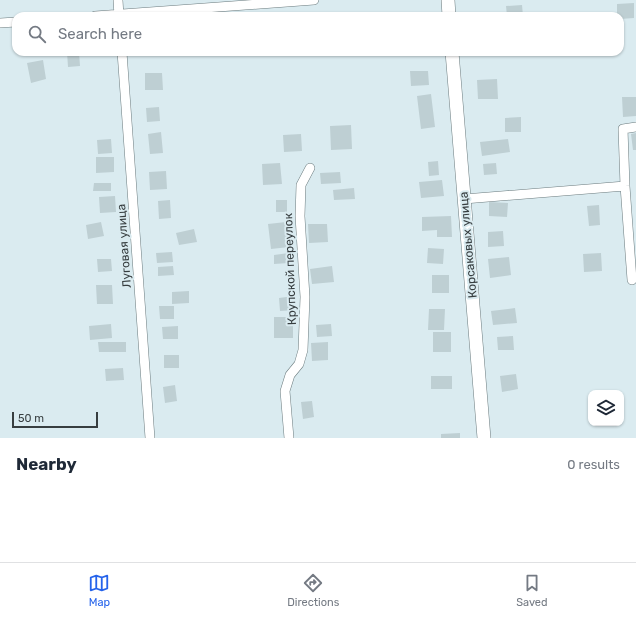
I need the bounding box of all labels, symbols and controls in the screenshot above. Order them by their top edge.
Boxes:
search box [12,12,624,56]
icon: search [26,23,48,45]
text: Search here [58,25,142,43]
street label: Корсаковых улица [456,191,480,299]
street label: Луговая улица [114,203,134,289]
street label: Крупской переулок [281,212,299,325]
map controls [588,390,624,426]
button: layers [588,390,624,426]
scale bar [12,410,98,429]
text: 50 m [18,412,44,425]
text: Nearby [16,454,77,474]
text: 0 results [567,457,620,472]
tab: Map [88,572,110,609]
tab: Directions [287,572,339,609]
tab: Saved [516,572,548,609]

